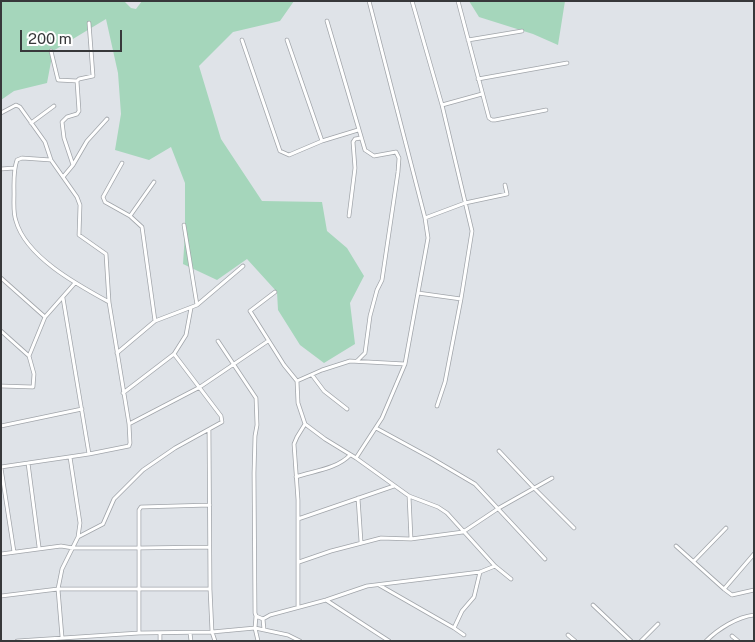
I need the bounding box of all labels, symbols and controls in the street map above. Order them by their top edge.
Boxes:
scale bar [22,20,125,52]
text: 200 m [28,30,72,47]

